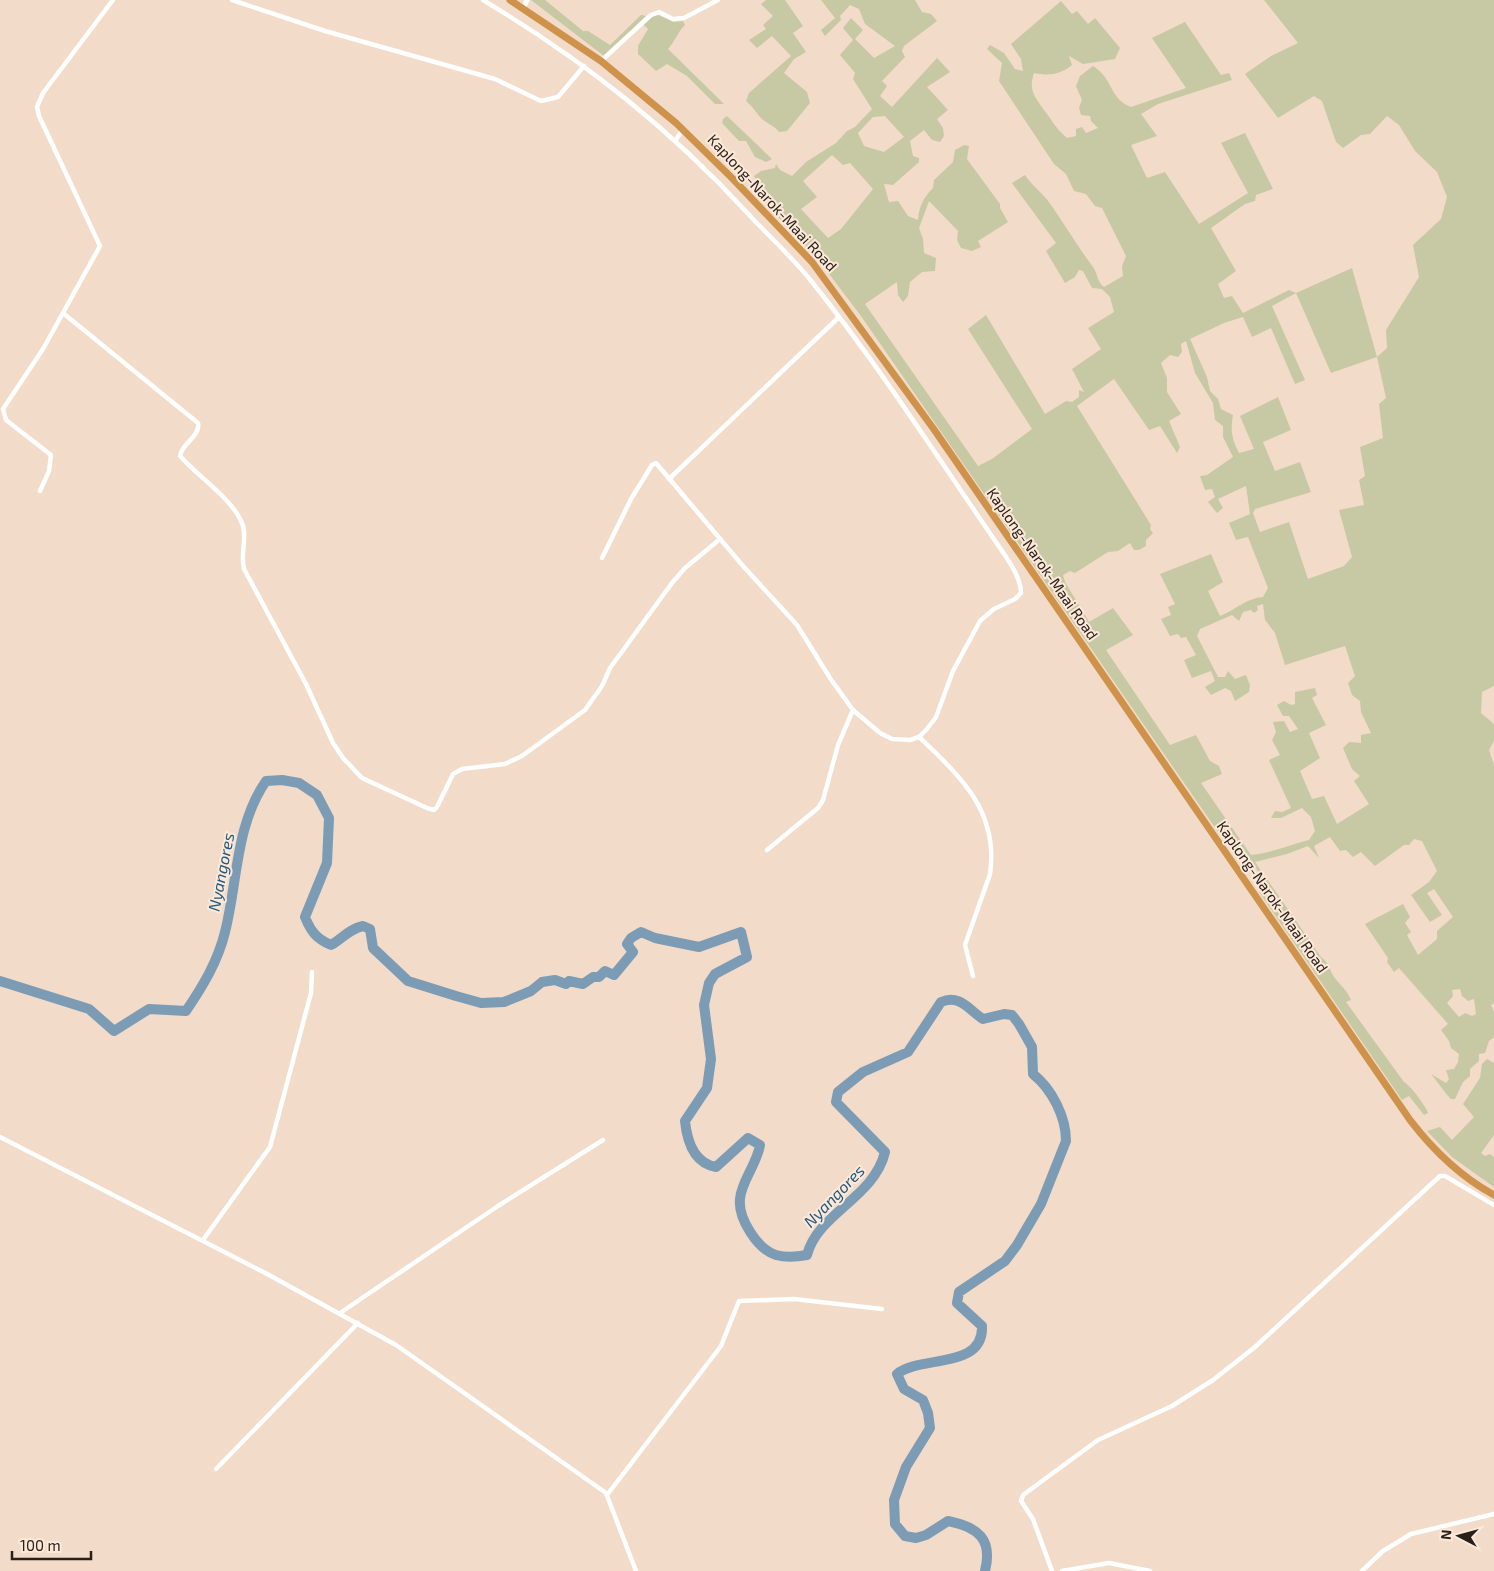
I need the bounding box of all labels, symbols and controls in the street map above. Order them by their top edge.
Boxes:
street label: Kaplong-Narok-Maai Road [704,130,841,275]
street label: Kaplong-Narok-Maai Road [984,484,1102,643]
street label: Kaplong-Narok-Maai Road [1214,817,1332,976]
water label: Nyangores [204,831,238,913]
water label: Nyangores [799,1160,869,1232]
north arrow [1434,1511,1484,1561]
scale bar [12,1528,91,1560]
text: N [1437,1529,1455,1541]
text: 100 m [20,1536,61,1554]

